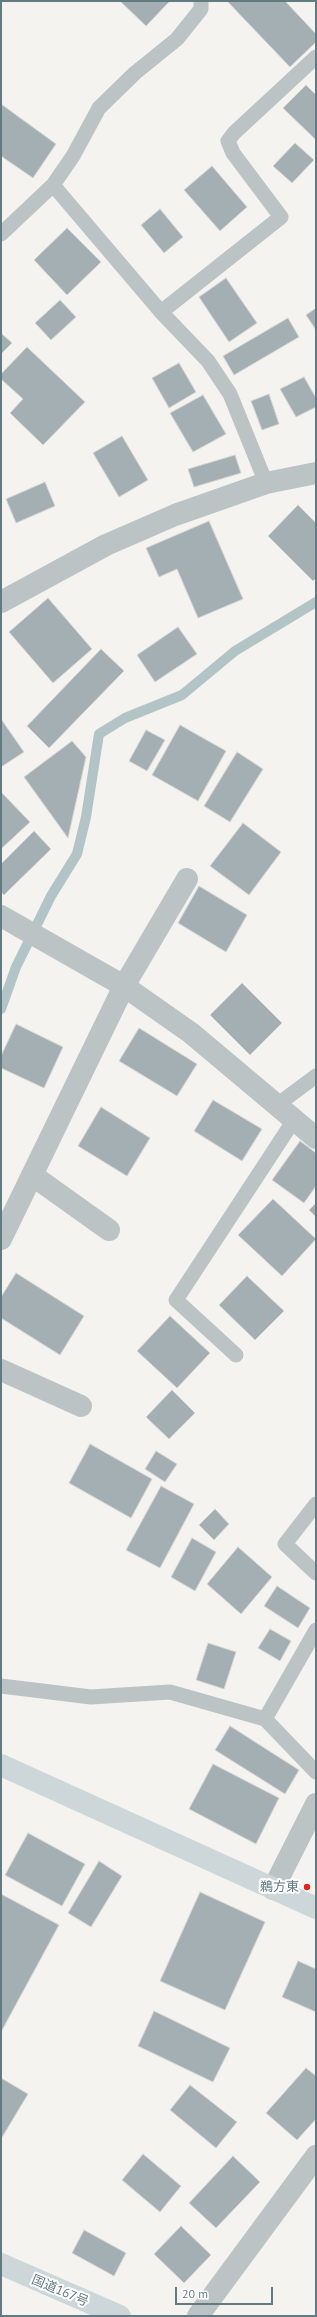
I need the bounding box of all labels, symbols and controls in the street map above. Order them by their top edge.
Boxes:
place label: 鵜方東 [260,1879,299,1895]
marker: 鵜方東 [302,1882,312,1892]
street label: 国道167号 [29,2272,91,2310]
scale bar [177,2279,275,2305]
text: 20 m [182,2286,208,2301]

